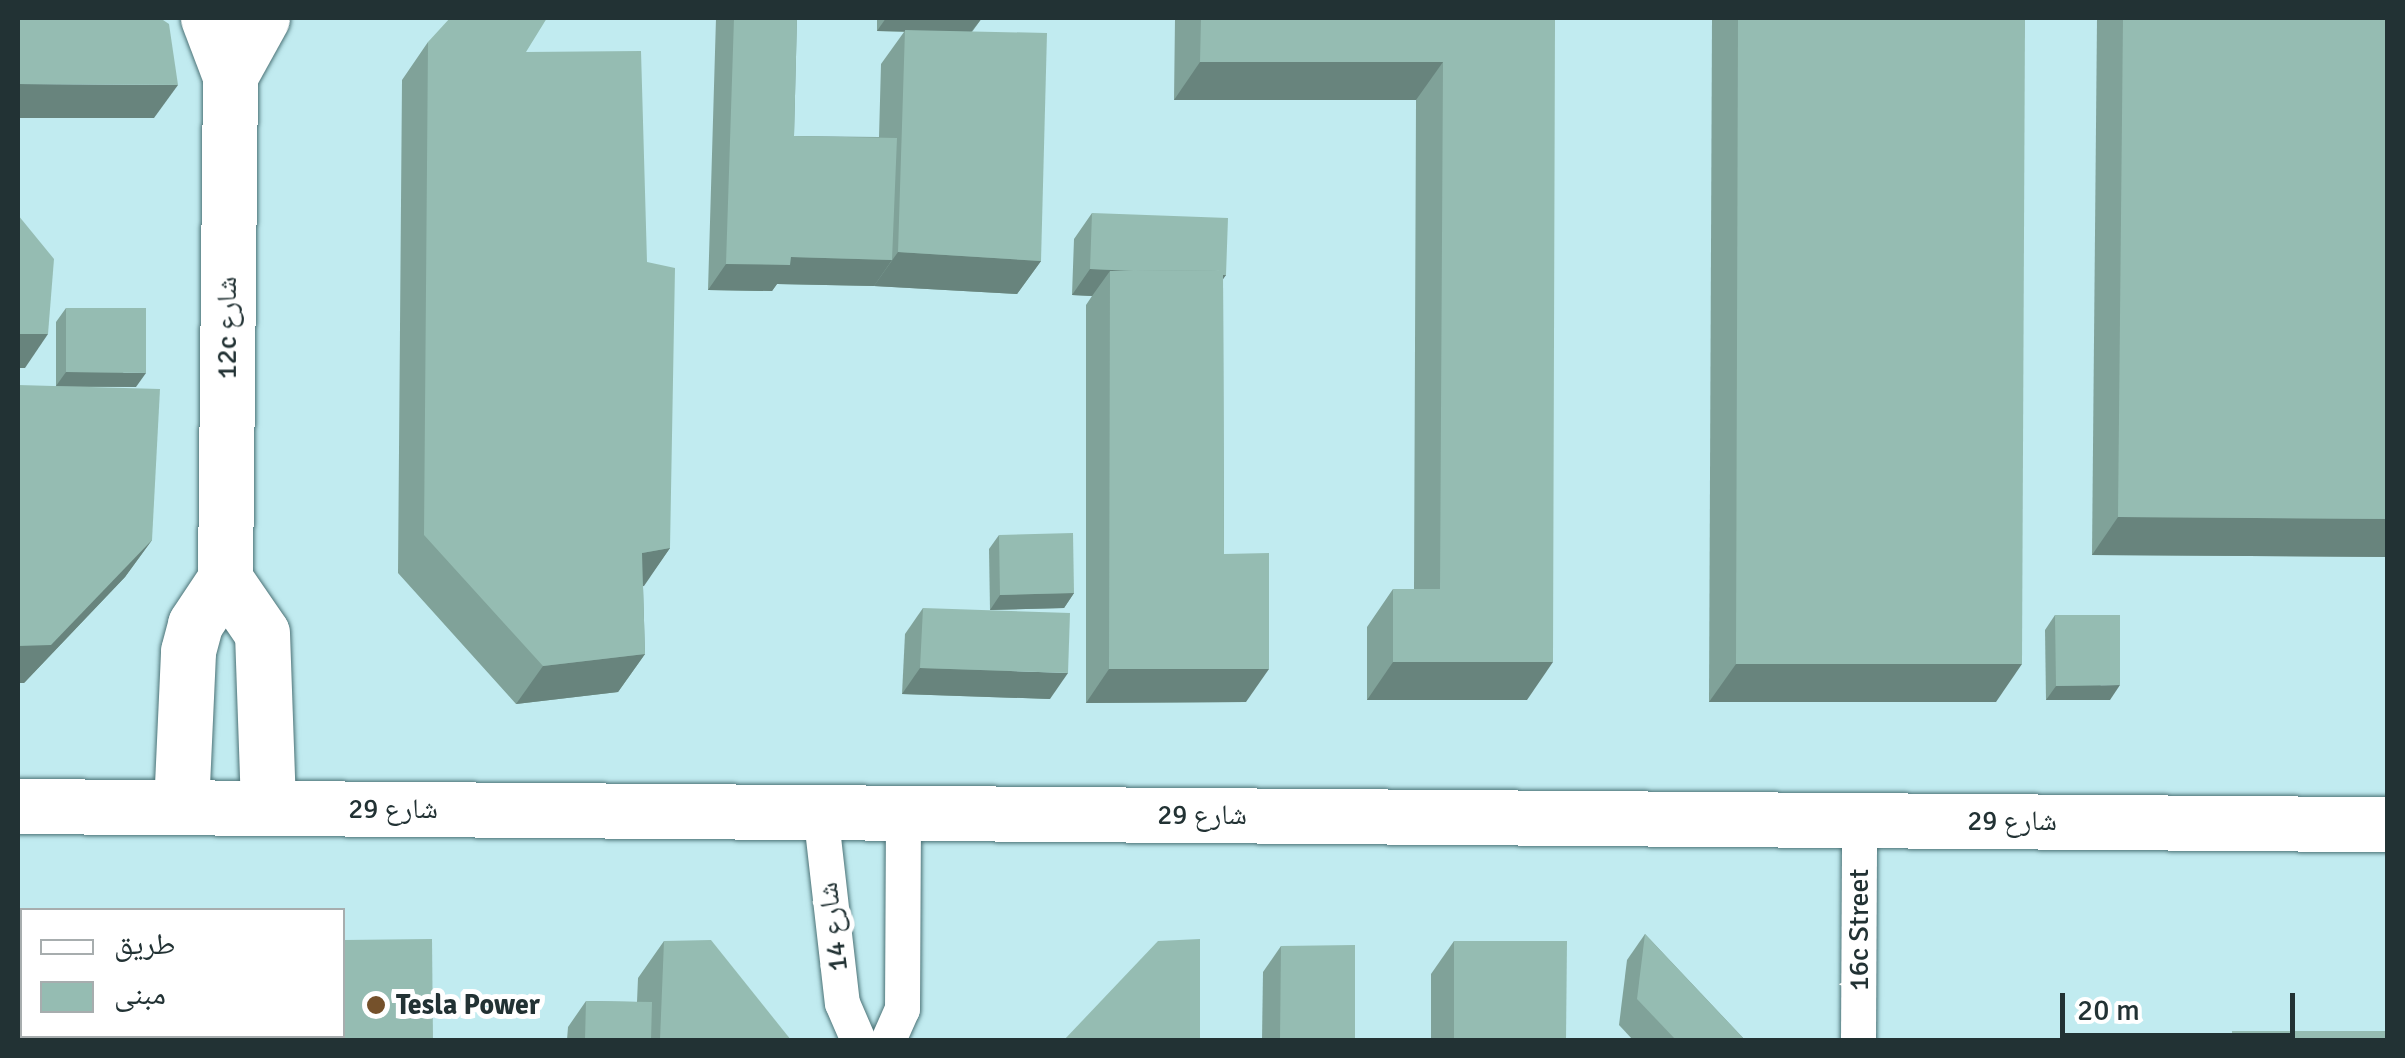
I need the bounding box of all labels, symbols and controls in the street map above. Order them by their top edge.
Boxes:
street label: 12c شارع [210,277,244,379]
street label: شارع 29 [348,792,438,826]
street label: شارع 29 [1157,798,1247,832]
street label: شارع 29 [1967,804,2057,838]
street label: 16c Street [1842,869,1876,991]
street label: شارع 14 [811,880,855,974]
legend [20,908,345,1038]
text: طريق [114,926,175,963]
scale bar [2065,973,2300,1035]
text: مبنى [114,976,166,1013]
place label: Tesla Power [396,988,540,1022]
text: 20 m [2077,992,2140,1029]
marker: Tesla Power [365,994,387,1016]

